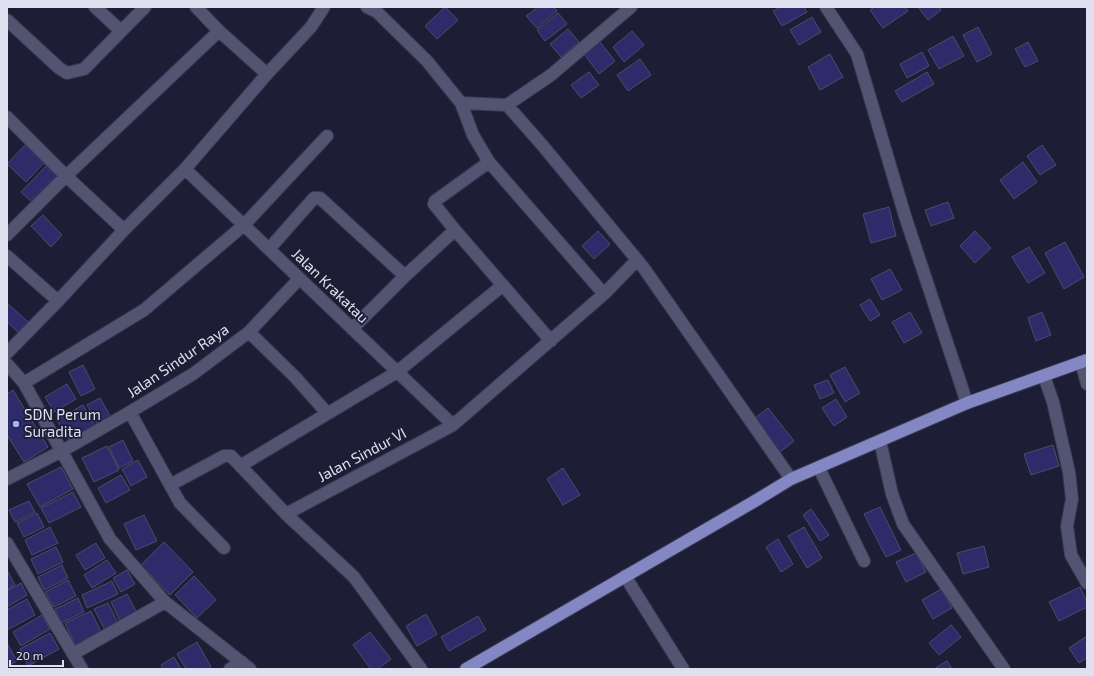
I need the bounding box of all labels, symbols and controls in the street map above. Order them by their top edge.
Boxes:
street label: Jalan Krakatau [289,244,373,326]
street label: Jalan Sindur Raya [123,320,232,401]
place label: SDN Perum Suradita [24,405,101,440]
marker: SDN Perum Suradita [11,419,21,429]
street label: Jalan Sindur VI [314,423,409,485]
scale bar [10,642,63,668]
text: 20 m [16,648,43,662]

